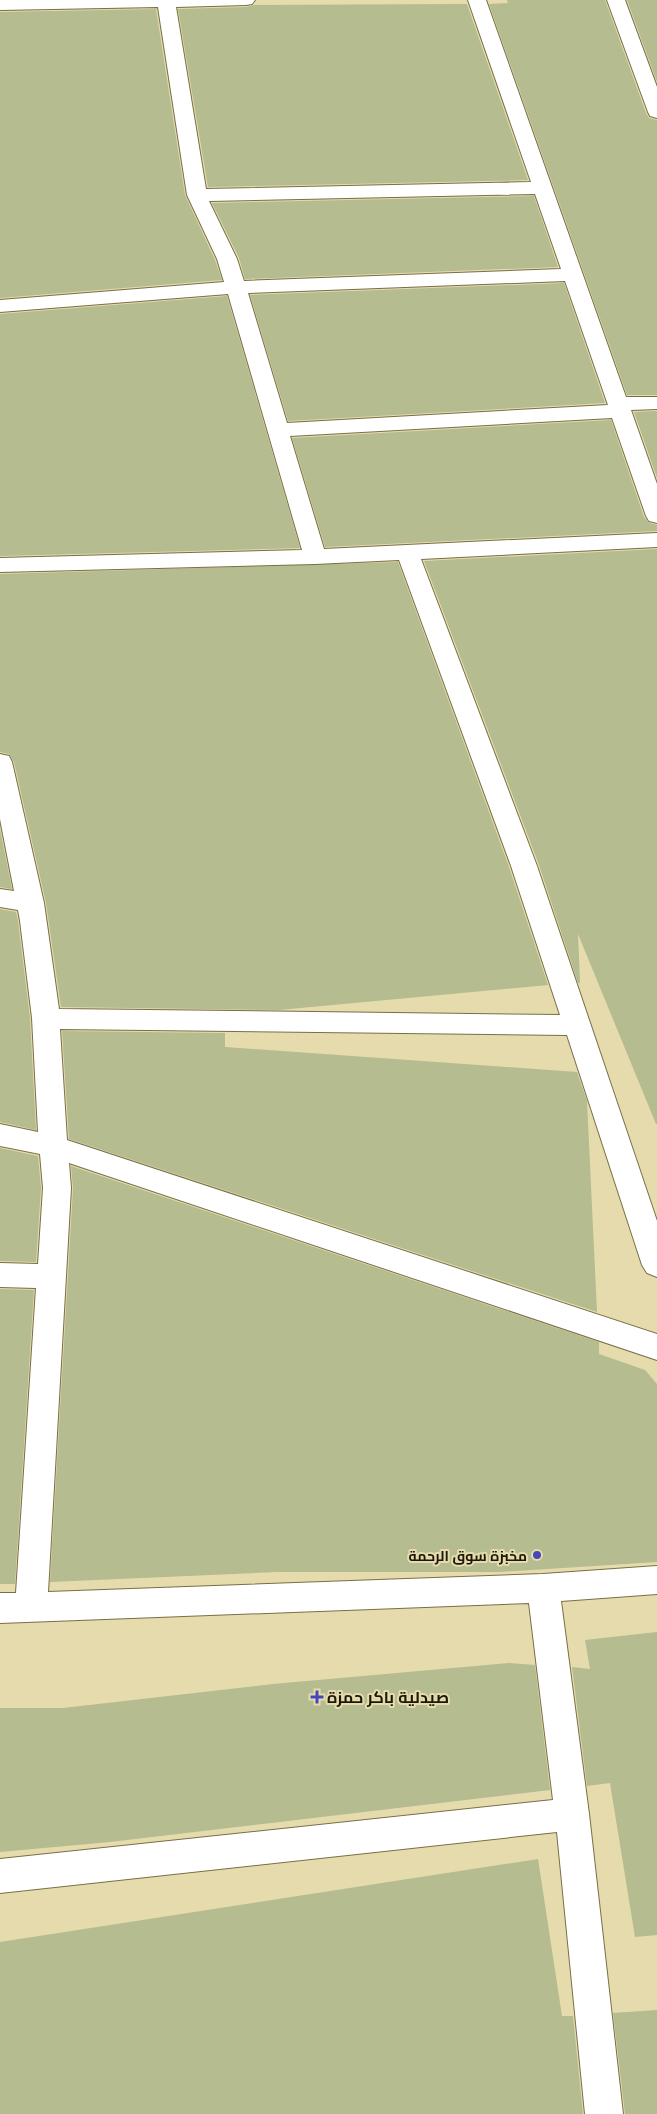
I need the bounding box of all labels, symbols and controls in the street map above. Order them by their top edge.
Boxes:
place label: مخبزة سوق الرحمة [409,1546,527,1565]
marker: مخبزة سوق الرحمة [531,1549,543,1561]
place label: صيدلية باكر حمزة [327,1686,449,1708]
marker: صيدلية باكر حمزة [311,1691,323,1703]

